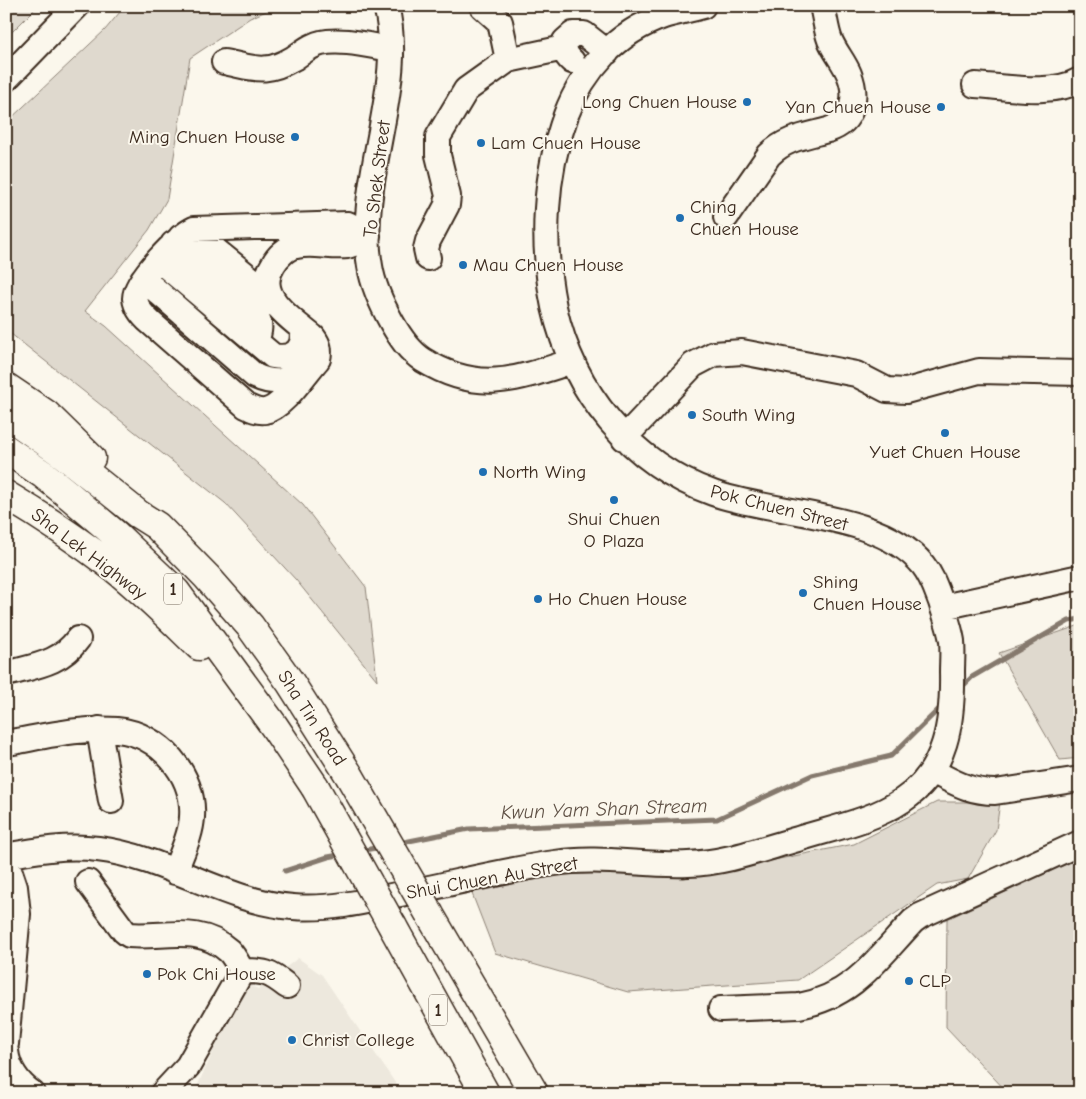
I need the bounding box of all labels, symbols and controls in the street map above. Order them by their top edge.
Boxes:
place label: Long Chuen House [582,91,737,113]
marker: Long Chuen House [741,96,753,108]
place label: Yan Chuen House [785,96,931,118]
marker: Yan Chuen House [935,101,947,113]
street label: To Shek Street [359,119,395,239]
place label: Ming Chuen House [129,126,285,148]
marker: Ming Chuen House [289,131,301,143]
place label: Lam Chuen House [491,132,641,154]
marker: Lam Chuen House [475,137,487,149]
place label: Ching Chuen House [690,196,799,240]
marker: Ching Chuen House [674,212,686,224]
place label: Mau Chuen House [473,254,624,276]
marker: Mau Chuen House [457,259,469,271]
place label: South Wing [702,404,796,426]
marker: South Wing [686,409,698,421]
marker: Yuet Chuen House [939,427,951,439]
place label: Yuet Chuen House [869,441,1021,463]
place label: North Wing [493,461,586,483]
marker: North Wing [477,466,489,478]
street label: Pok Chuen Street [708,480,851,536]
marker: Shui Chuen O Plaza [608,494,620,506]
street label: Sha Lek Highway [27,503,151,605]
place label: Shui Chuen O Plaza [568,508,660,552]
place label: Shing Chuen House [813,571,922,615]
road number: 1 [164,574,182,604]
marker: Shing Chuen House [797,587,809,599]
place label: Ho Chuen House [548,588,687,610]
marker: Ho Chuen House [532,593,544,605]
street label: Sha Tin Road [273,666,351,770]
water label: Kwun Yam Shan Stream [500,794,708,824]
street label: Shui Chuen Au Street [405,852,580,904]
place label: Pok Chi House [157,963,276,985]
marker: Pok Chi House [141,968,153,980]
place label: CLP [919,970,951,992]
marker: CLP [903,975,915,987]
road number: 1 [429,994,447,1026]
place label: Christ College [302,1029,415,1051]
marker: Christ College [286,1034,298,1046]

